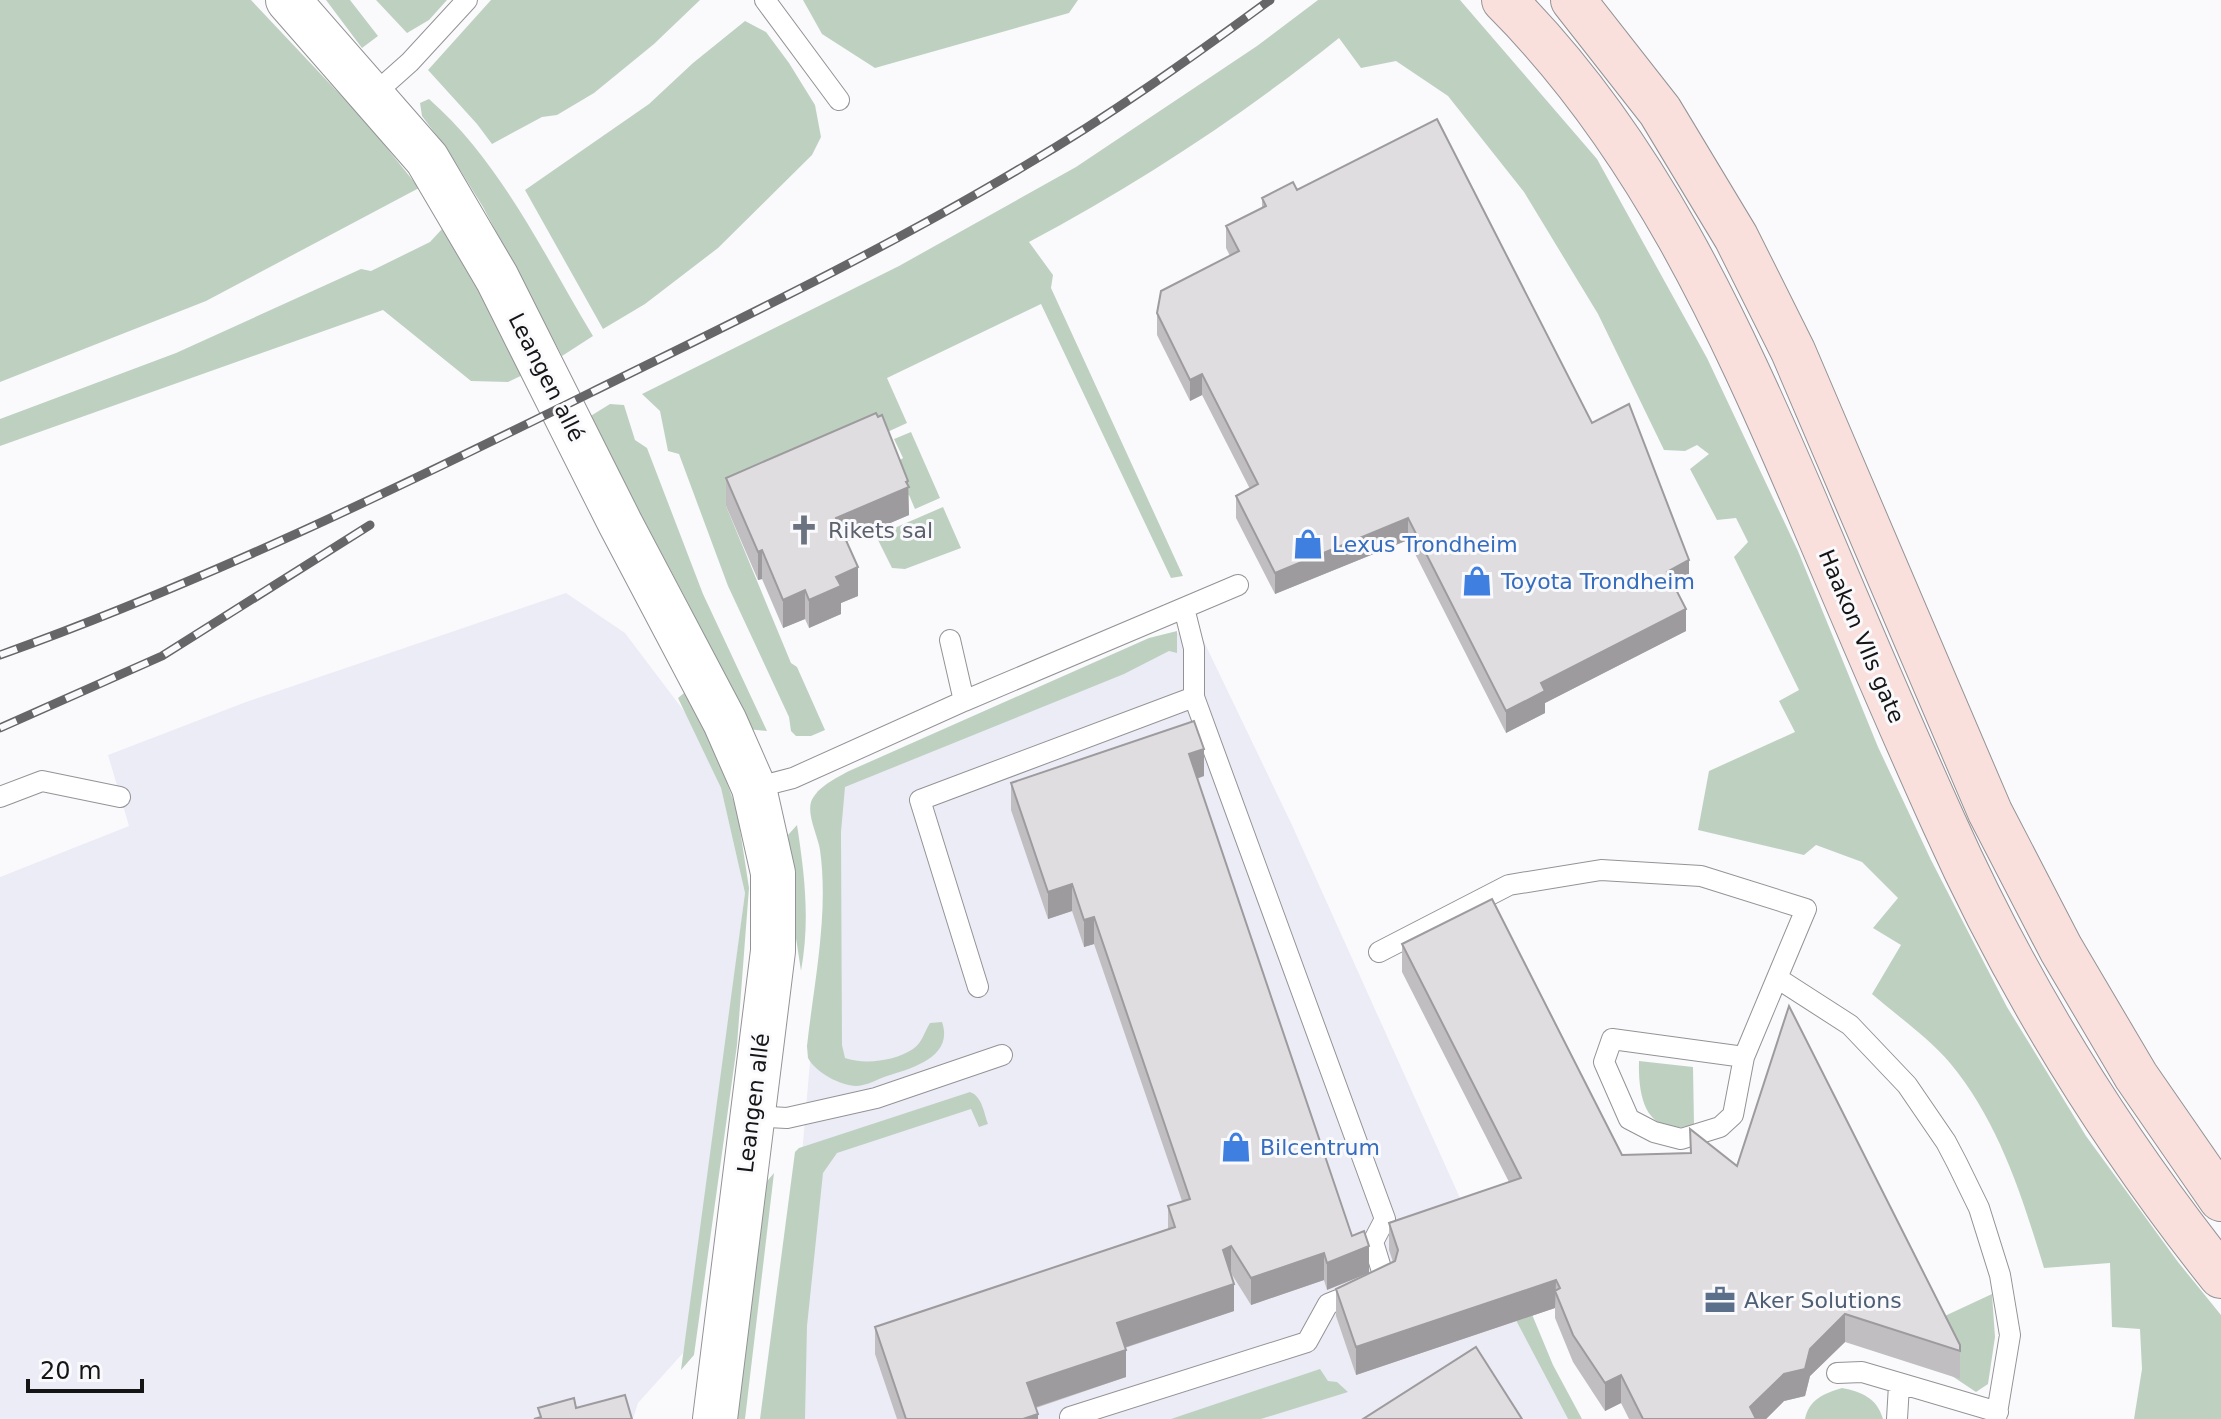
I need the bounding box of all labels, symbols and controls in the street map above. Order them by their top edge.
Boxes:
street label: Leangen allé [504,309,590,446]
church icon: Rikets sal [787,513,821,547]
place label: Rikets sal [828,518,933,543]
shop icon: Lexus Trondheim [1291,527,1325,561]
place label: Lexus Trondheim [1332,532,1518,557]
street label: Haakon VIIs gate [1814,546,1909,727]
shop icon: Toyota Trondheim [1460,564,1494,598]
place label: Toyota Trondheim [1500,569,1695,594]
street label: Leangen allé [733,1032,774,1174]
shop icon: Bilcentrum [1219,1130,1253,1164]
place label: Bilcentrum [1260,1135,1380,1160]
office icon: Aker Solutions [1703,1283,1737,1317]
place label: Aker Solutions [1744,1288,1902,1313]
scale bar [28,1343,142,1393]
text: 20 m [40,1357,102,1385]

